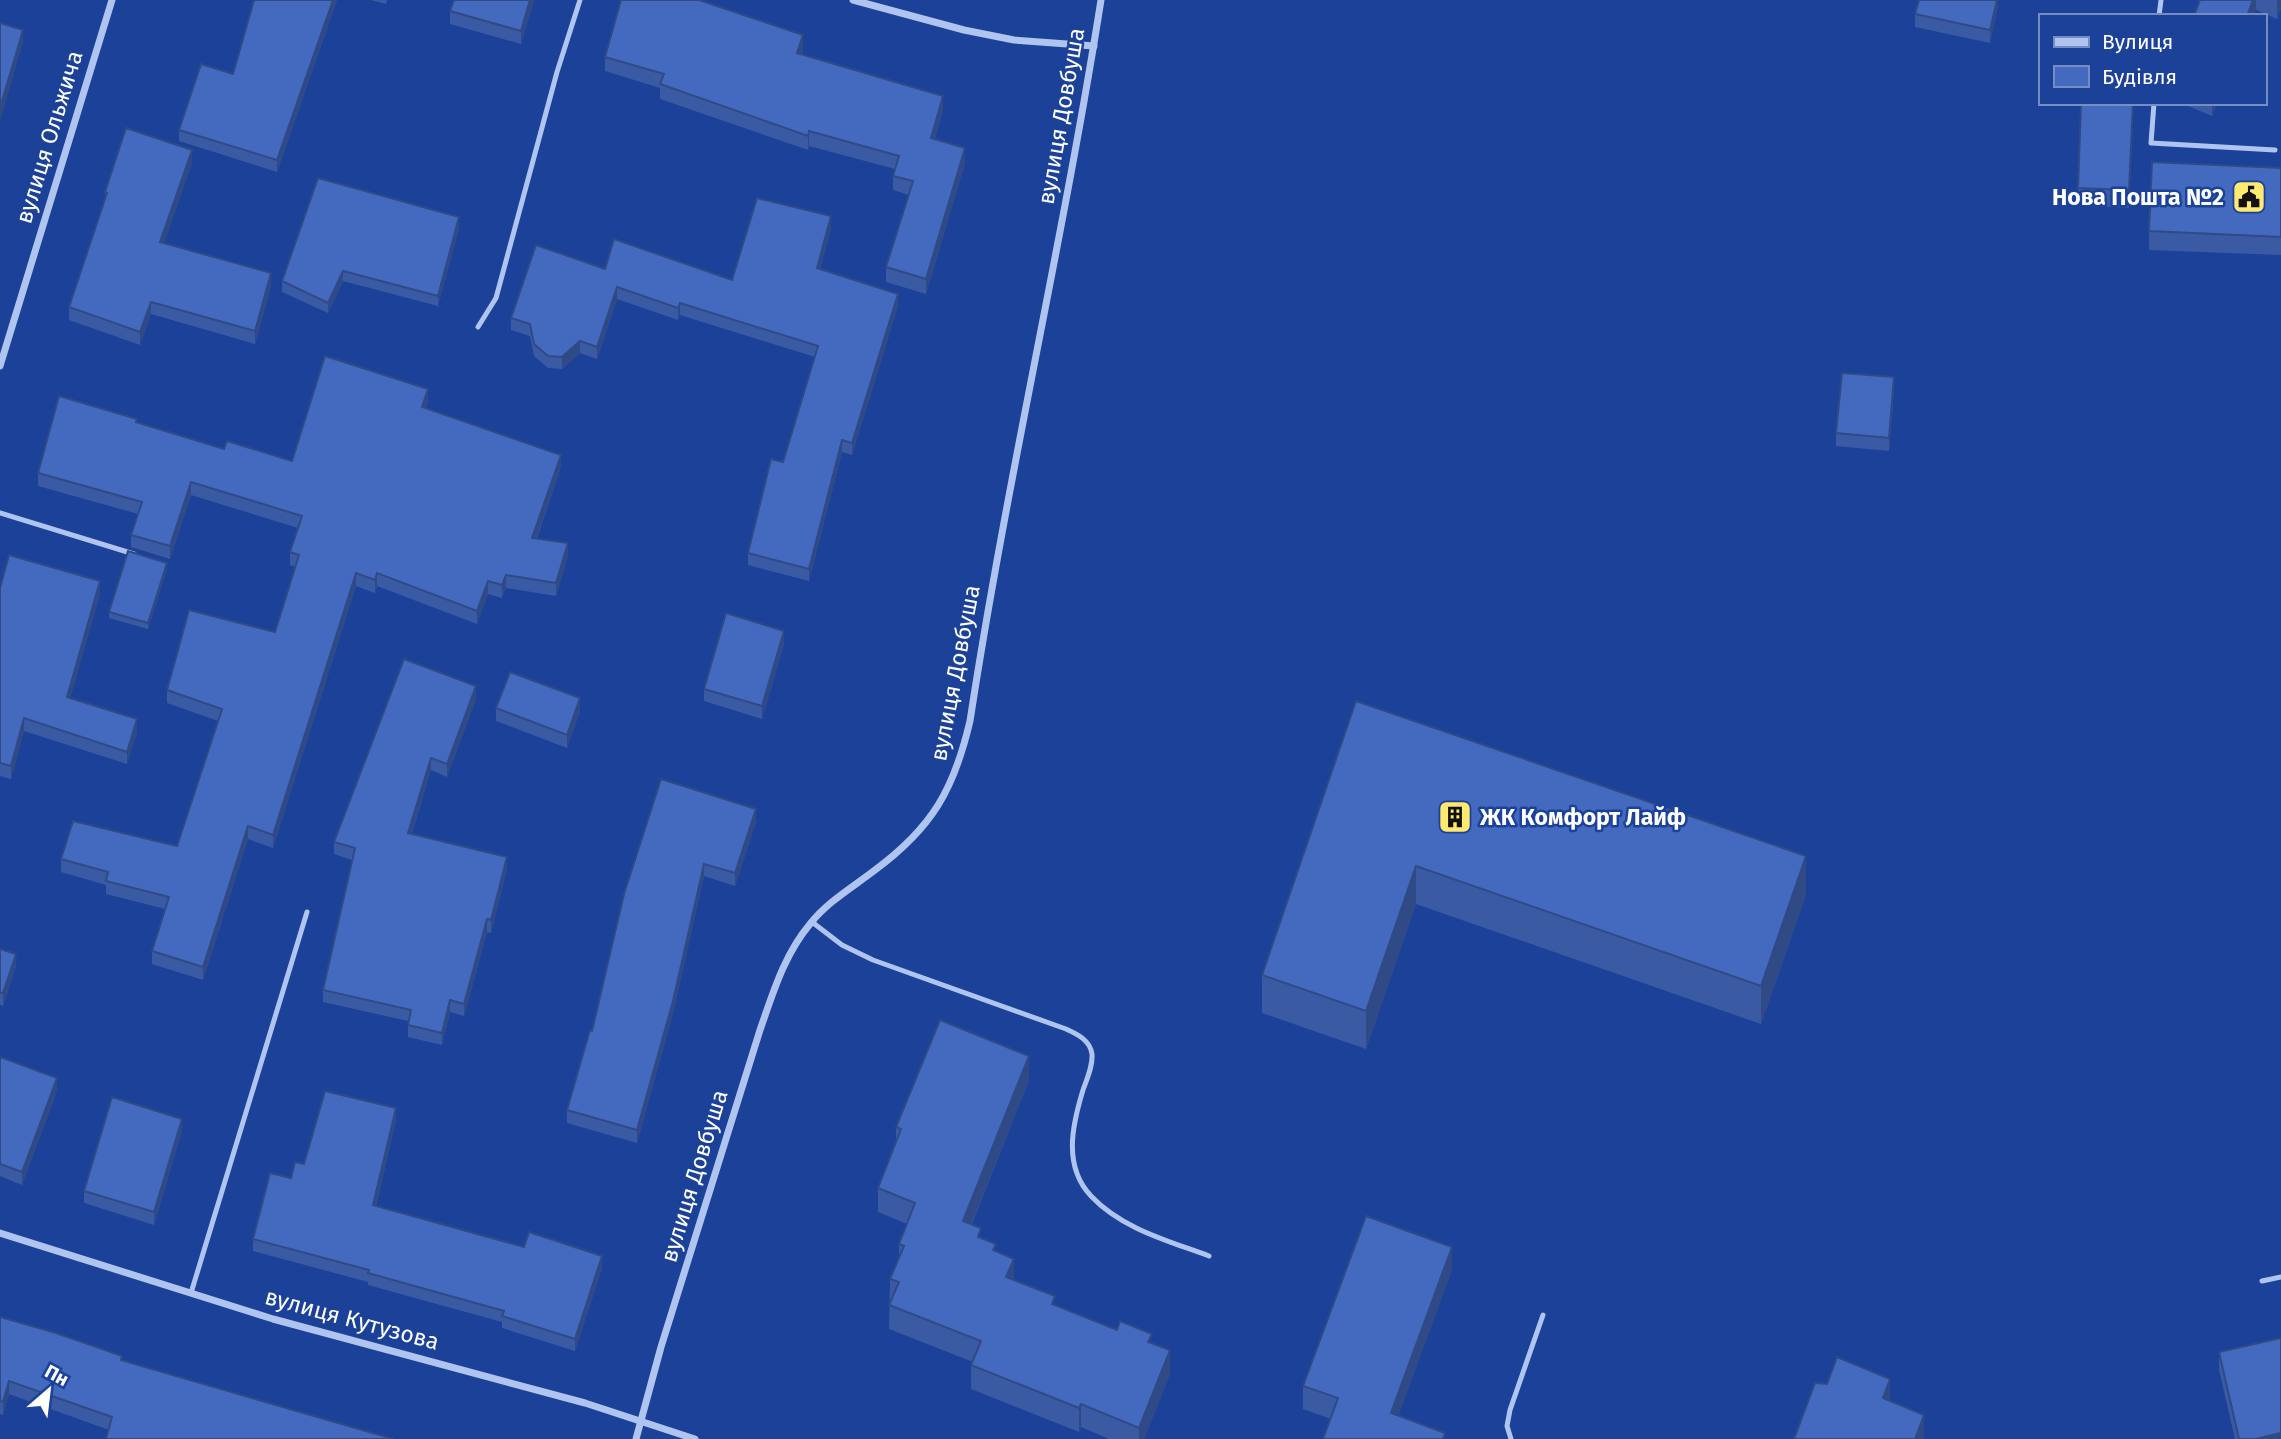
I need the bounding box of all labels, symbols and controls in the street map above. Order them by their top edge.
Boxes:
legend [2039,14,2267,105]
street label: вулиця Довбуша [1032,26,1090,206]
text: Вулиця [2102,29,2173,55]
street label: вулиця Ольжича [9,47,89,227]
text: Будівля [2102,64,2177,90]
public building icon: Нова Пошта №2 [2230,178,2268,216]
place label: Нова Пошта №2 [2052,183,2224,211]
street label: вулиця Довбуша [924,583,986,763]
building icon: ЖК Комфорт Лайф [1436,798,1474,836]
place label: ЖК Комфорт Лайф [1479,803,1686,831]
street label: вулиця Довбуша [654,1086,734,1266]
street label: вулиця Кутузова [262,1282,442,1356]
north arrow [14,1355,84,1425]
text: Пн [41,1360,73,1391]

